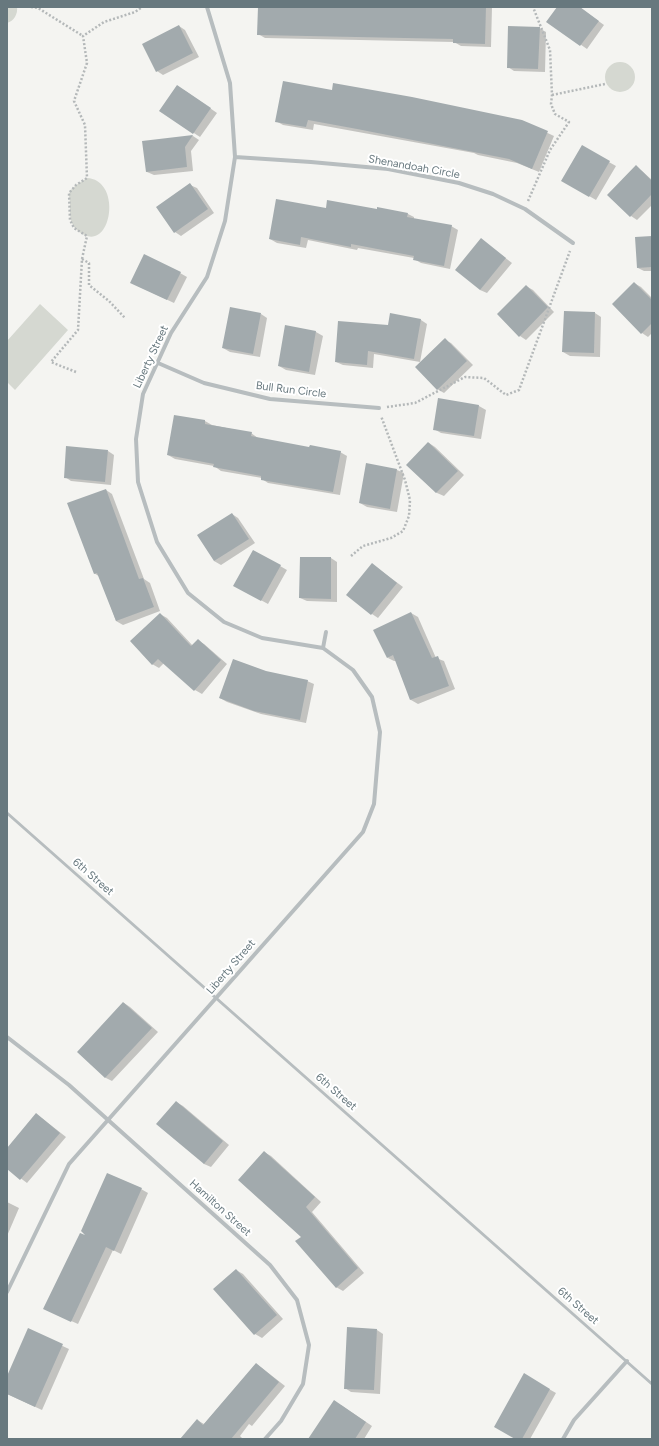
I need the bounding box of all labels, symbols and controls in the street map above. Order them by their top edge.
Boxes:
street label: Shenandoah Circle [367,152,461,182]
street label: Liberty Street [131,323,171,391]
street label: Bull Run Circle [255,379,327,401]
street label: 6th Street [70,856,116,898]
street label: Liberty Street [204,937,258,997]
street label: 6th Street [313,1071,359,1113]
street label: Hamilton Street [186,1177,254,1239]
street label: 6th Street [555,1285,601,1327]

